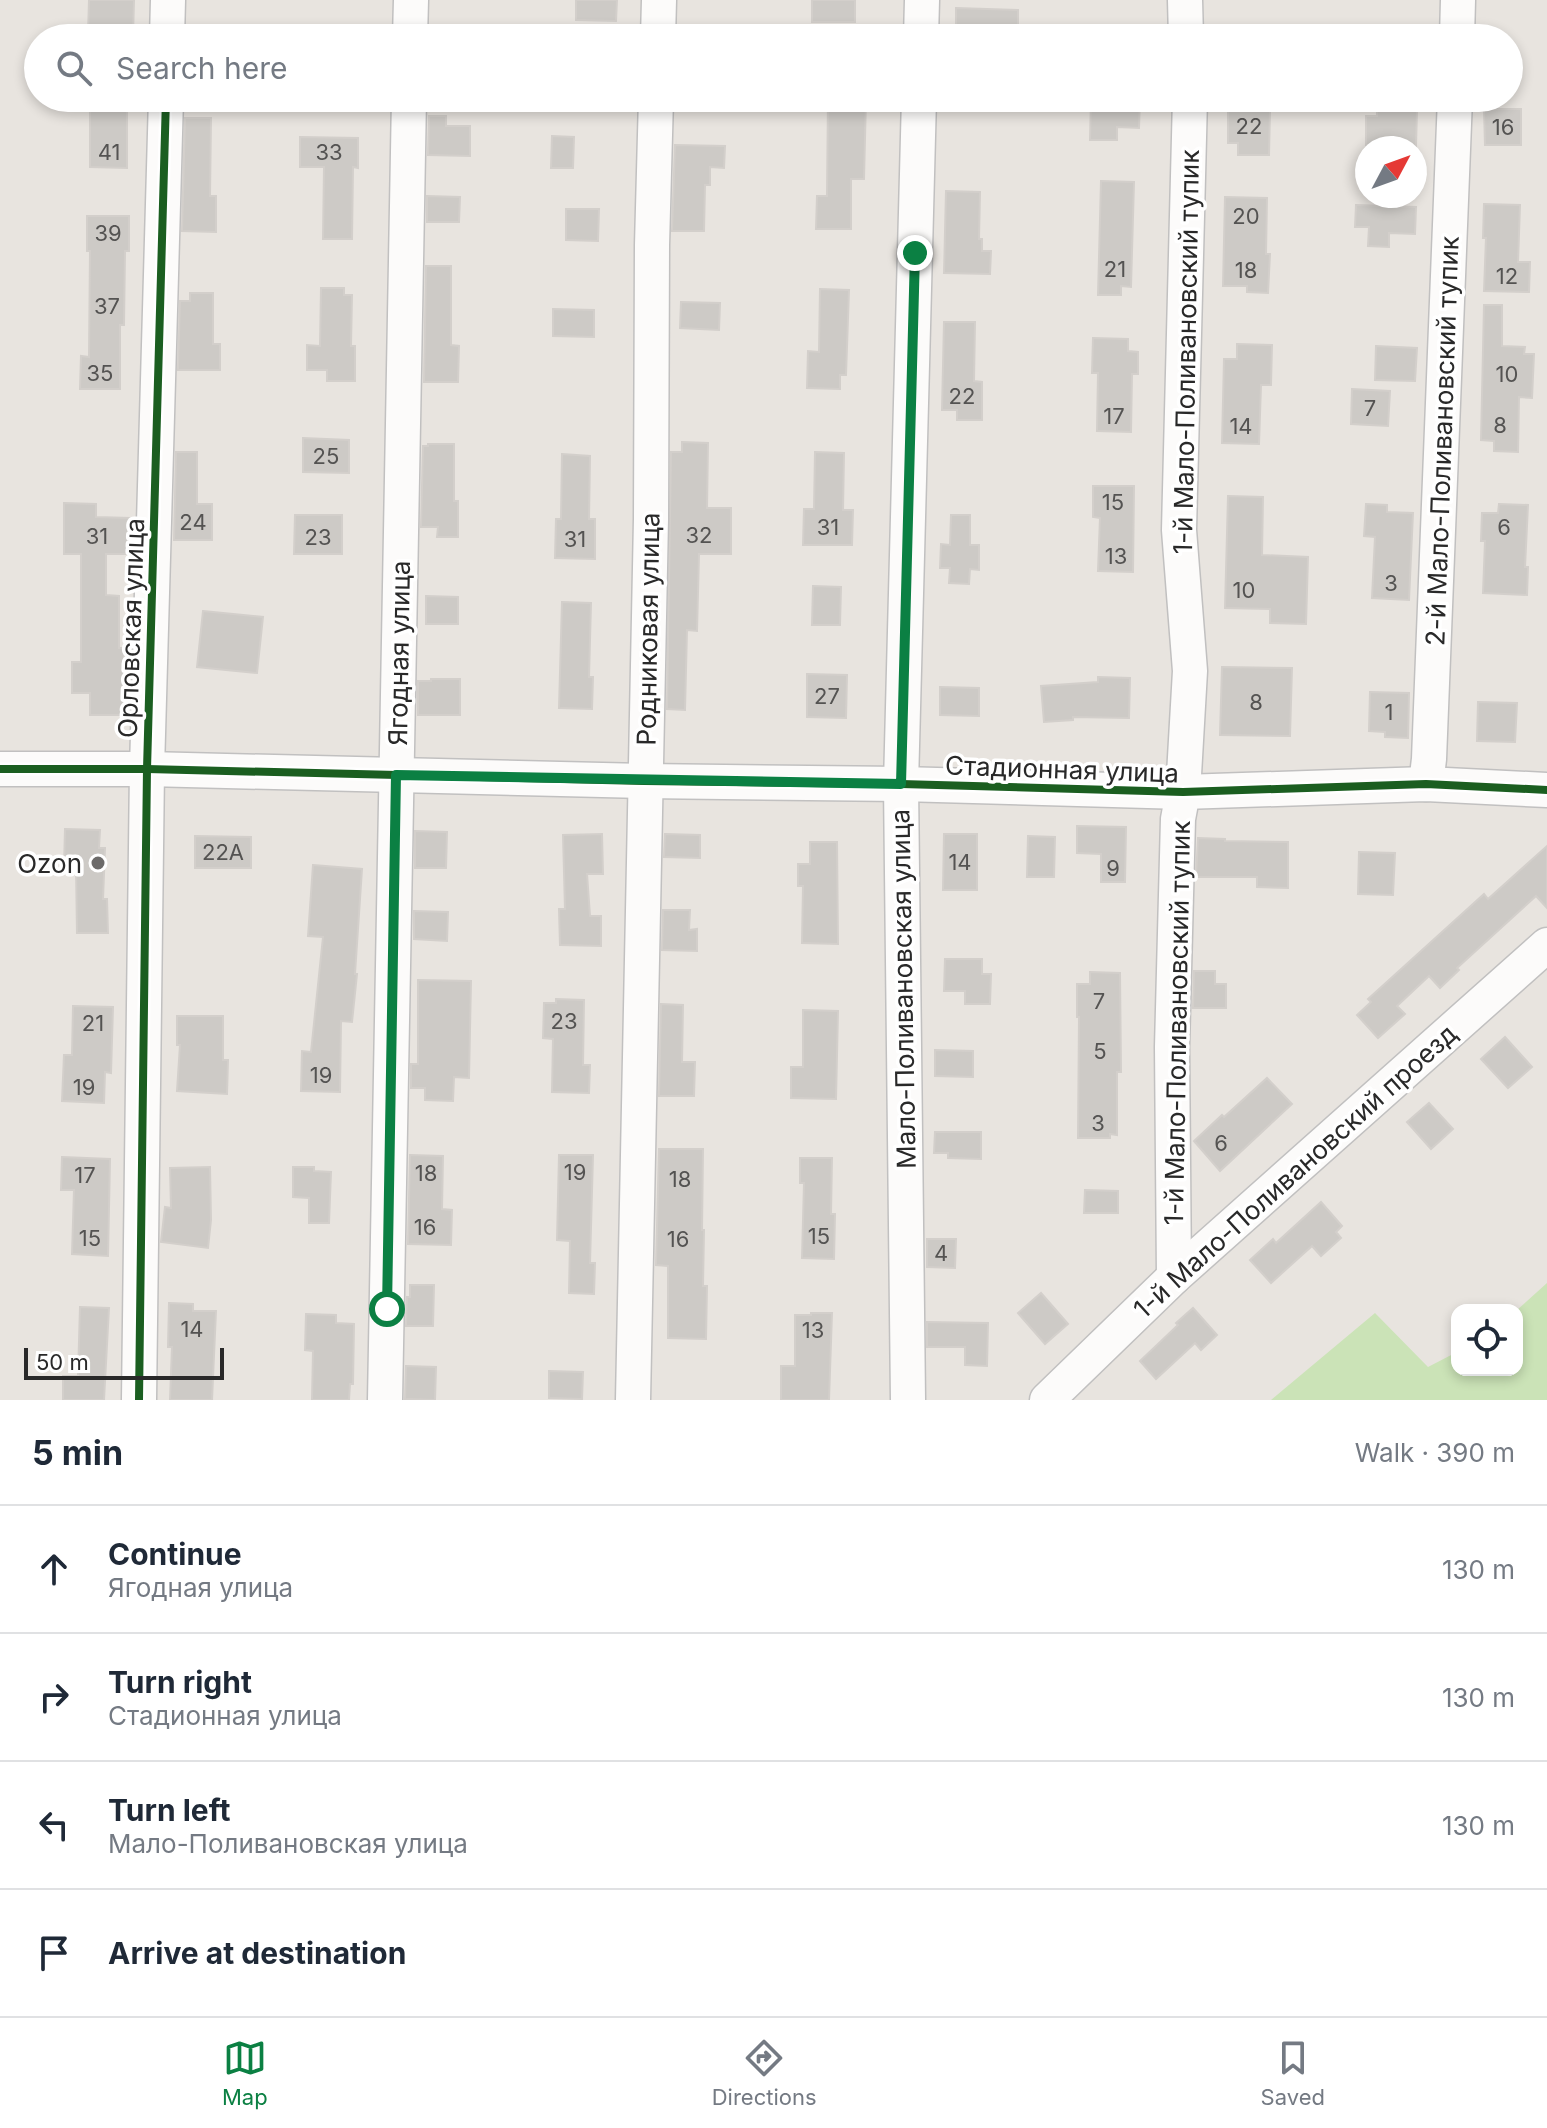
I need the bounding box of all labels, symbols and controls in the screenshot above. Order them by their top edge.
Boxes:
search box [24,24,1523,112]
icon: search [52,46,96,90]
text: Search here [116,50,288,86]
house number: 22 [1236,113,1262,139]
house number: 16 [1492,114,1514,140]
north arrow [1355,136,1427,208]
house number: 41 [98,139,120,165]
house number: 33 [315,139,343,165]
street label: 1-й Мало-Поливановский тупик [1167,149,1205,555]
house number: 20 [1232,203,1260,229]
house number: 39 [94,220,122,246]
route end [897,235,933,271]
street label: 2-й Мало-Поливановский тупик [1419,235,1465,647]
house number: 21 [1104,256,1126,282]
house number: 18 [1235,257,1257,283]
house number: 12 [1496,263,1518,289]
house number: 37 [94,293,120,319]
house number: 35 [87,360,113,386]
house number: 10 [1496,361,1518,387]
house number: 22 [949,383,975,409]
house number: 7 [1364,395,1376,421]
house number: 17 [1103,403,1125,429]
house number: 8 [1493,412,1507,438]
house number: 14 [1229,413,1253,439]
house number: 25 [313,443,339,469]
house number: 15 [1102,489,1124,515]
house number: 24 [179,509,207,535]
street label: Родниковая улица [630,512,666,746]
house number: 31 [817,514,839,540]
house number: 6 [1497,514,1511,540]
street label: Орловская улица [112,517,150,739]
house number: 32 [685,522,713,548]
house number: 31 [86,523,108,549]
house number: 23 [304,524,332,550]
house number: 31 [564,526,586,552]
house number: 13 [1105,543,1127,569]
street label: Ягодная улица [382,560,416,746]
house number: 3 [1384,570,1398,596]
house number: 10 [1233,577,1255,603]
house number: 27 [814,683,840,709]
house number: 8 [1249,689,1263,715]
house number: 1 [1385,699,1393,725]
street label: Стадионная улица [945,749,1179,789]
street label: Мало-Поливановская улица [884,809,922,1169]
street label: 1-й Мало-Поливановский тупик [1158,820,1196,1226]
house number: 22А [202,839,244,865]
place label: Ozon [17,848,82,879]
house number: 14 [948,849,972,875]
marker: Ozon [89,854,107,872]
house number: 9 [1106,855,1120,881]
house number: 7 [1093,988,1105,1014]
house number: 23 [550,1008,578,1034]
house number: 21 [82,1010,104,1036]
street label: 1-й Мало-Поливановский проезд [1127,1018,1463,1324]
house number: 5 [1093,1038,1107,1064]
house number: 19 [310,1062,332,1088]
house number: 19 [73,1074,95,1100]
house number: 3 [1091,1110,1105,1136]
house number: 6 [1214,1130,1228,1156]
house number: 19 [564,1159,586,1185]
house number: 18 [415,1160,437,1186]
house number: 17 [74,1162,96,1188]
house number: 18 [669,1166,691,1192]
house number: 16 [414,1214,436,1240]
house number: 15 [808,1223,830,1249]
house number: 15 [79,1225,101,1251]
house number: 16 [667,1226,689,1252]
house number: 4 [934,1240,948,1266]
route start [369,1291,405,1327]
map controls [1451,1304,1523,1376]
button: locate [1451,1304,1523,1376]
house number: 14 [180,1316,204,1342]
house number: 13 [802,1317,824,1343]
scale bar [24,1344,224,1380]
text: 50 m [36,1349,89,1375]
text: 5 min [32,1432,123,1473]
text: Walk · 390 m [1355,1437,1515,1468]
text: Continue [108,1536,242,1572]
icon: ahead [32,1547,76,1591]
text: 130 m [1442,1554,1515,1585]
text: Ягодная улица [108,1572,293,1603]
text: Turn right [108,1664,252,1700]
icon: right [32,1675,76,1719]
text: 130 m [1442,1682,1515,1713]
text: Стадионная улица [108,1700,342,1731]
text: Turn left [108,1792,230,1828]
icon: left [32,1803,76,1847]
text: 130 m [1442,1810,1515,1841]
text: Мало-Поливановская улица [108,1828,468,1859]
icon: arrive [32,1931,76,1975]
text: Arrive at destination [108,1935,406,1971]
tab: Map [222,2036,268,2110]
tab: Directions [712,2036,817,2110]
tab: Saved [1261,2036,1325,2110]

